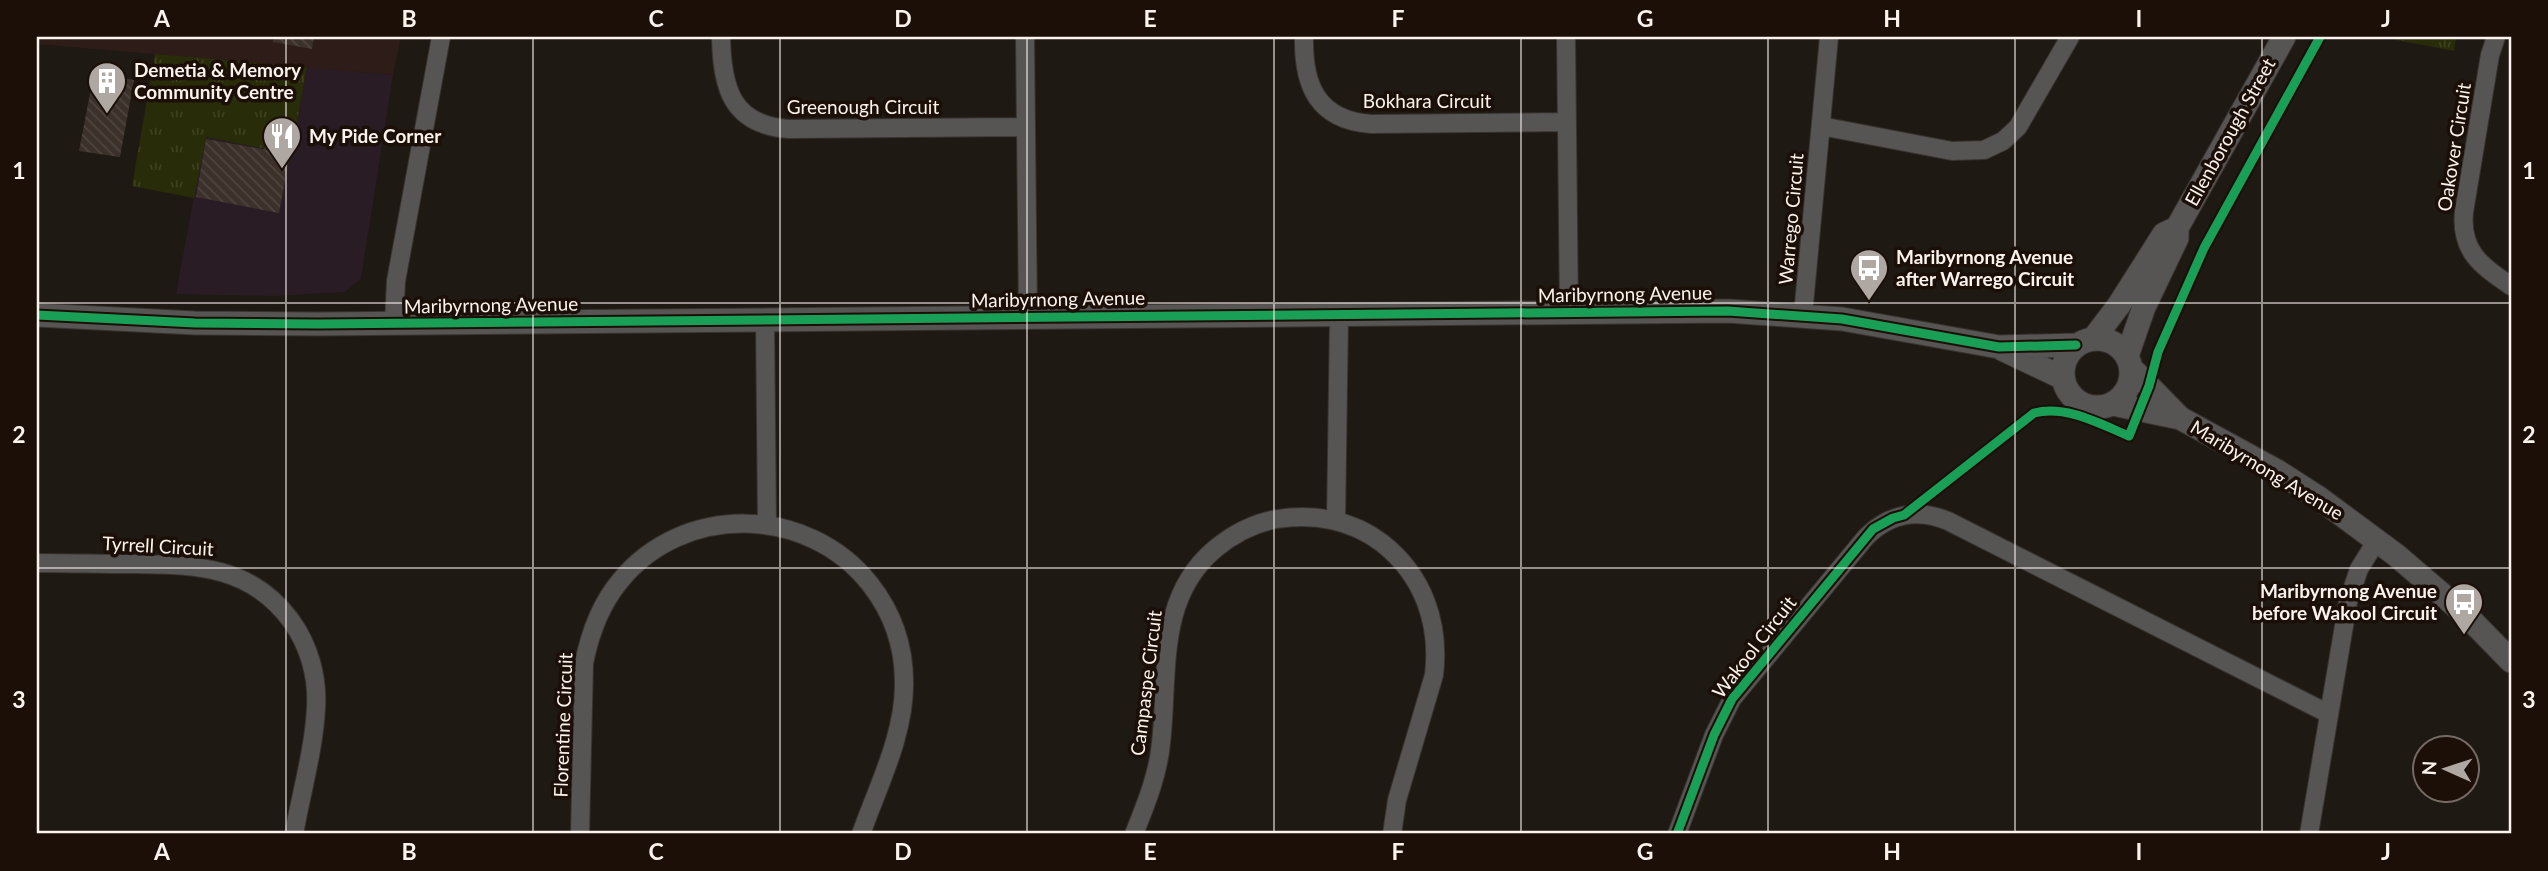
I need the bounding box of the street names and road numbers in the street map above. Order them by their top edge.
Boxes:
street label: Ellenborough Street [2179,54,2280,210]
street label: Oakover Circuit [2432,81,2475,213]
street label: Bokhara Circuit [1363,89,1491,112]
street label: Greenough Circuit [787,95,939,118]
street label: Warrego Circuit [1773,152,1808,286]
street label: Maribyrnong Avenue [1538,280,1712,307]
street label: Maribyrnong Avenue [971,285,1145,312]
street label: Maribyrnong Avenue [404,291,578,318]
street label: Maribyrnong Avenue [2187,415,2348,524]
street label: Tyrrell Circuit [102,531,214,560]
street label: Wakool Circuit [1707,591,1801,702]
street label: Campaspe Circuit [1125,609,1166,757]
street label: Florentine Circuit [548,652,577,798]

